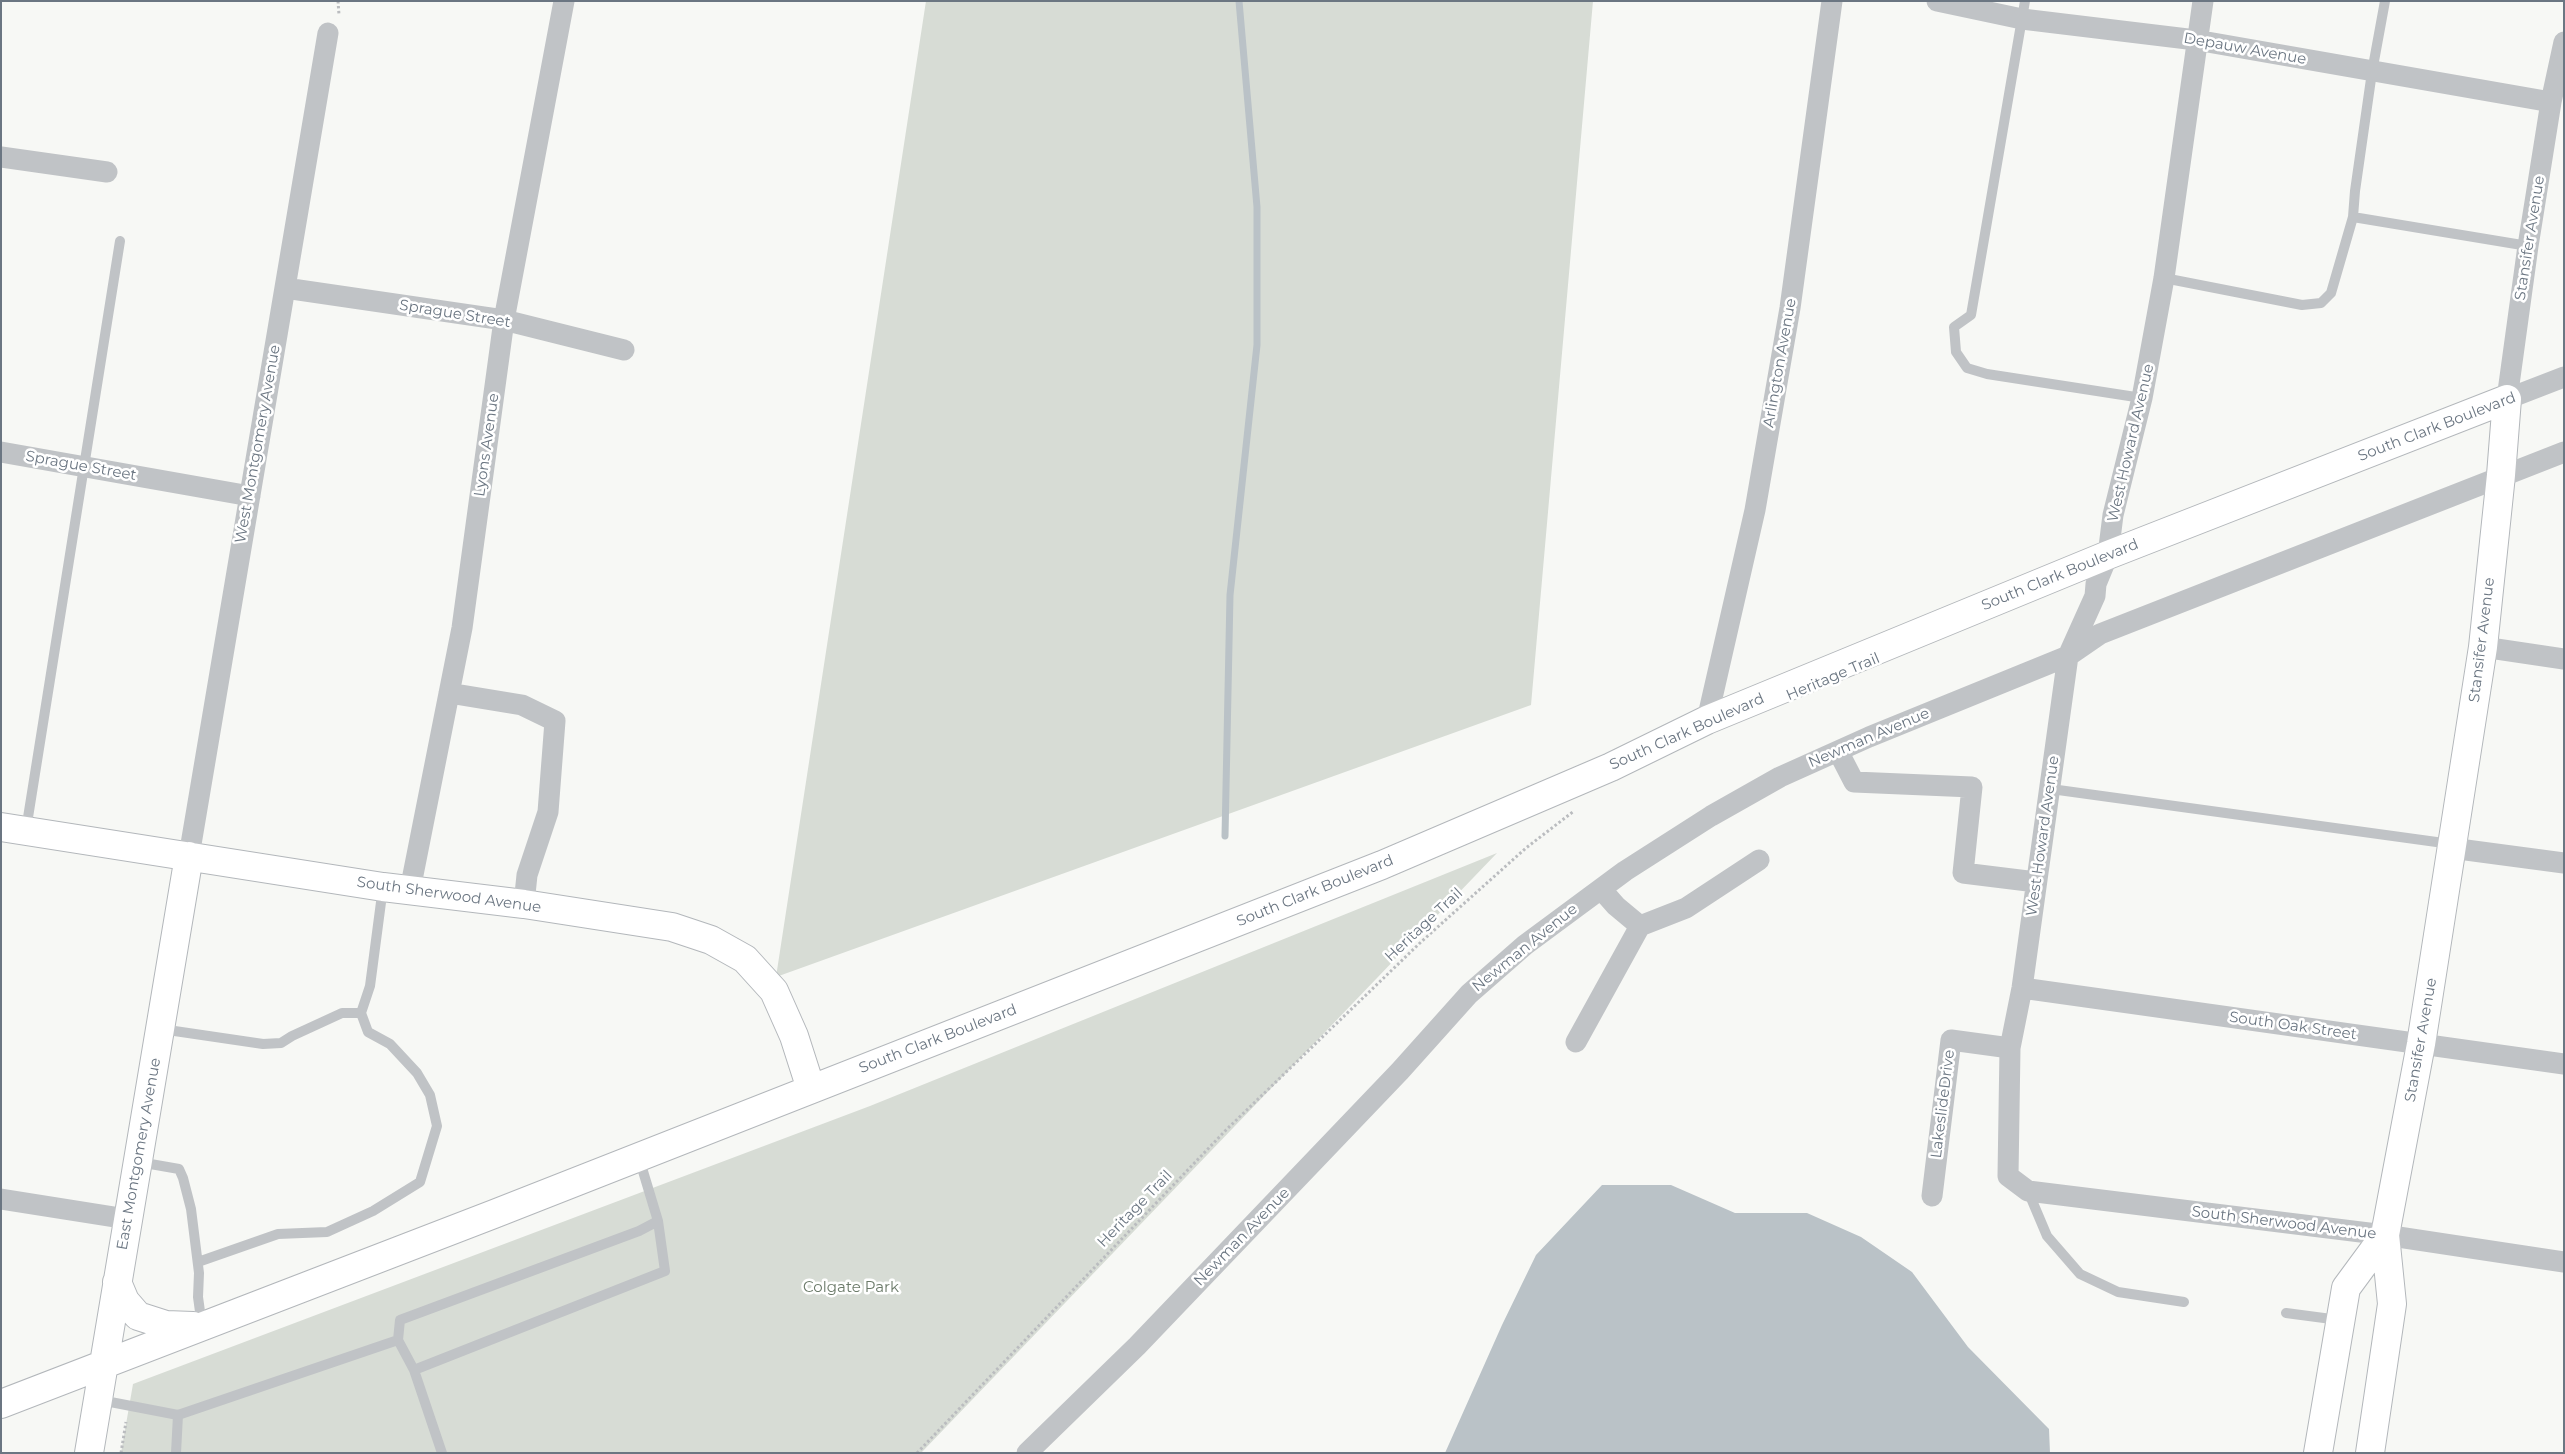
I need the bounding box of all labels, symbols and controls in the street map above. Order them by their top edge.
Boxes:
street label: Depauw Avenue [2182,29,2308,69]
street label: Stansifer Avenue [2511,174,2549,302]
street label: Sprague Street [398,296,512,332]
street label: Arlington Avenue [1760,297,1800,429]
street label: West Montgomery Avenue [232,343,284,545]
street label: West Howard Avenue [2104,362,2158,524]
street label: South Clark Boulevard [2356,389,2518,465]
street label: Lyons Avenue [471,392,503,498]
street label: Sprague Street [24,447,138,485]
street label: South Clark Boulevard [1979,535,2141,615]
street label: Stansifer Avenue [2465,576,2499,704]
street label: Heritage Trail [1784,649,1882,705]
street label: South Clark Boulevard [1607,690,1767,774]
street label: Newman Avenue [1806,704,1932,772]
street label: West Howard Avenue [2023,755,2063,917]
street label: South Clark Boulevard [1234,851,1396,931]
street label: South Sherwood Avenue [356,873,542,917]
street label: Heritage Trail [1381,884,1467,966]
street label: Newman Avenue [1469,900,1581,996]
street label: Stansifer Avenue [2401,976,2441,1104]
street label: South Clark Boulevard [857,1001,1019,1077]
street label: South Oak Street [2228,1008,2358,1044]
street label: LakeslideDrive [1927,1049,1959,1159]
street label: East Montgomery Avenue [113,1056,165,1252]
street label: Heritage Trail [1094,1167,1176,1251]
street label: Newman Avenue [1190,1184,1294,1290]
street label: South Sherwood Avenue [2191,1203,2377,1243]
park label: Colgate Park [803,1279,899,1297]

